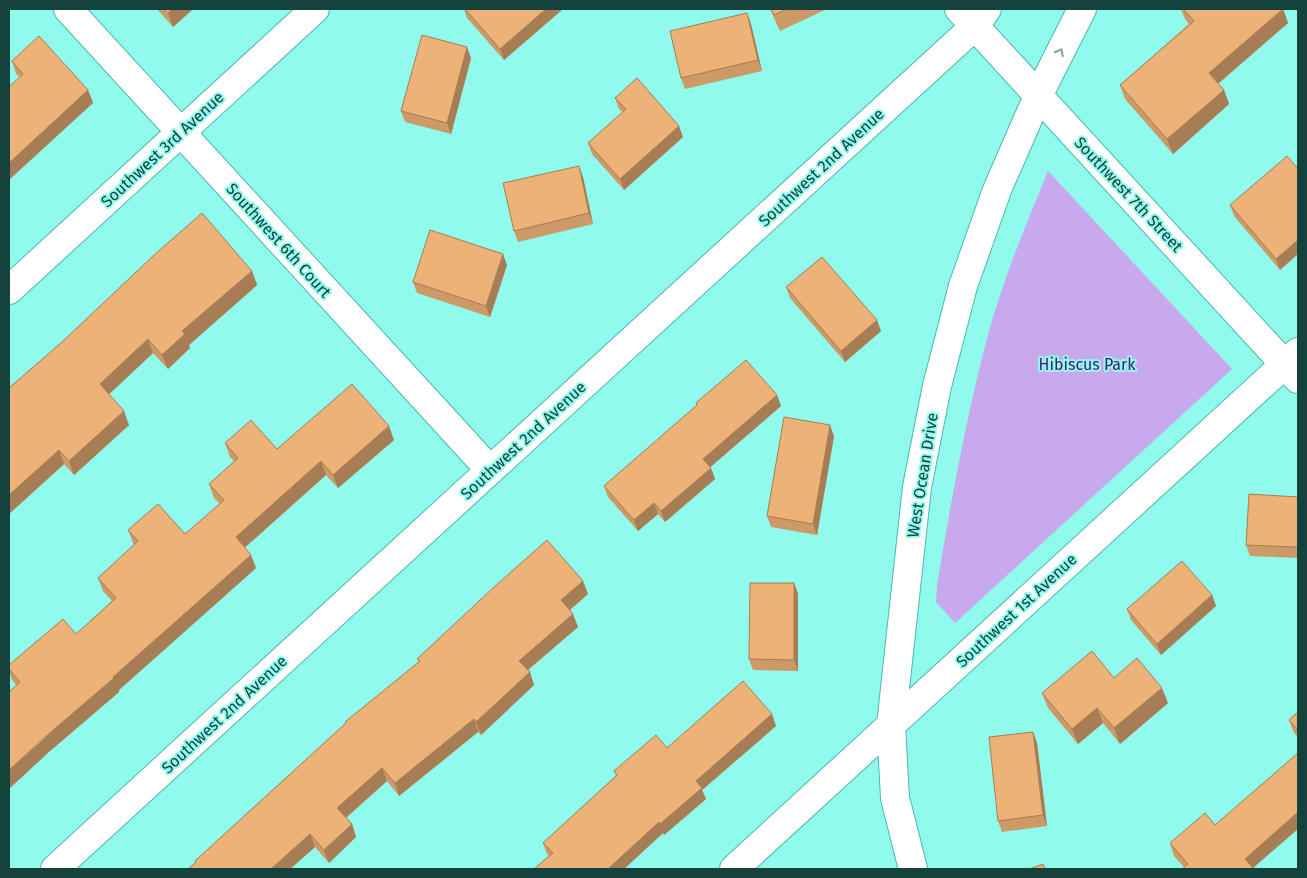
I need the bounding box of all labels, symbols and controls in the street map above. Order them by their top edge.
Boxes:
one-way arrow [1054,48,1064,57]
street label: Southwest 3rd Avenue [97,88,228,211]
street label: Southwest 2nd Avenue [755,104,888,230]
street label: Southwest 7th Street [1070,133,1187,256]
street label: Southwest 6th Court [222,179,335,302]
park label: Hibiscus Park [1039,355,1136,374]
street label: Southwest 2nd Avenue [457,377,590,503]
street label: West Ocean Drive [903,411,942,539]
street label: Southwest 1st Avenue [952,550,1080,671]
street label: Southwest 2nd Avenue [158,651,291,777]

